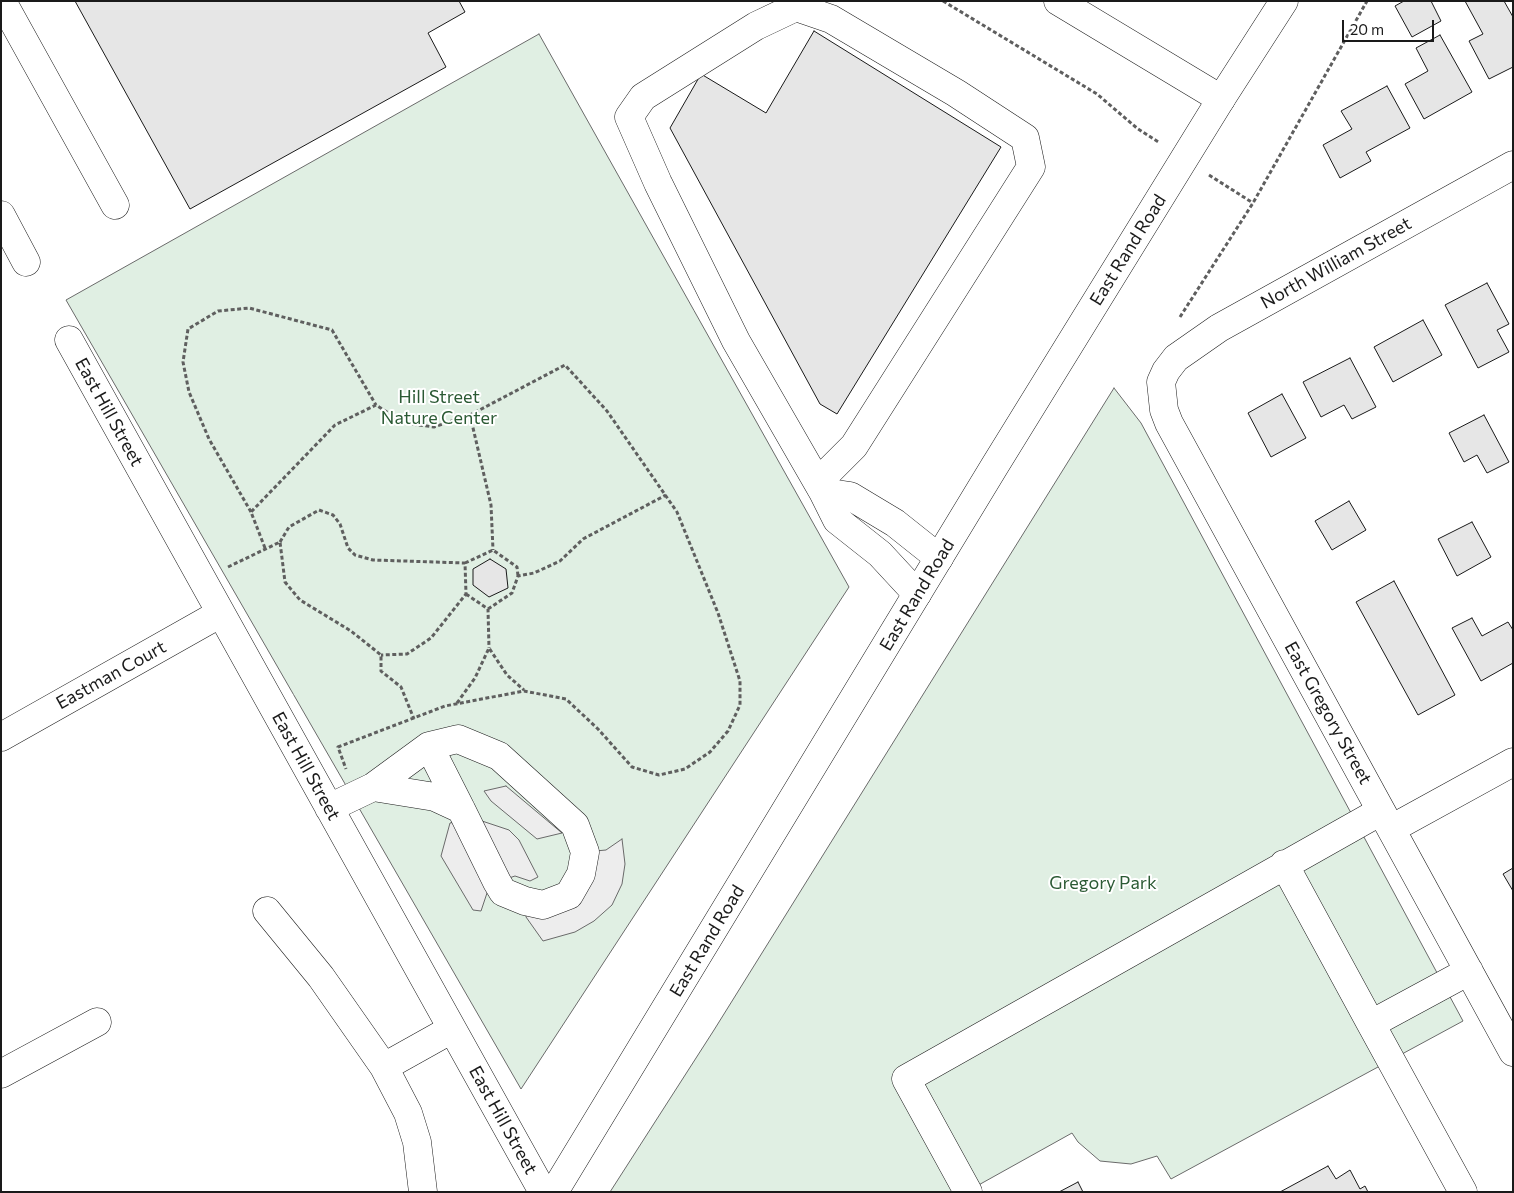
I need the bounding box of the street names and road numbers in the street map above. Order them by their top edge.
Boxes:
street label: East Rand Road [1085,191,1171,309]
street label: North William Street [1257,213,1415,313]
street label: East Hill Street [70,354,148,470]
street label: East Rand Road [875,535,959,655]
street label: Eastman Court [52,636,170,714]
street label: East Gregory Street [1280,638,1376,788]
street label: East Hill Street [267,708,345,824]
street label: East Rand Road [665,881,749,1001]
street label: East Hill Street [464,1062,542,1178]

